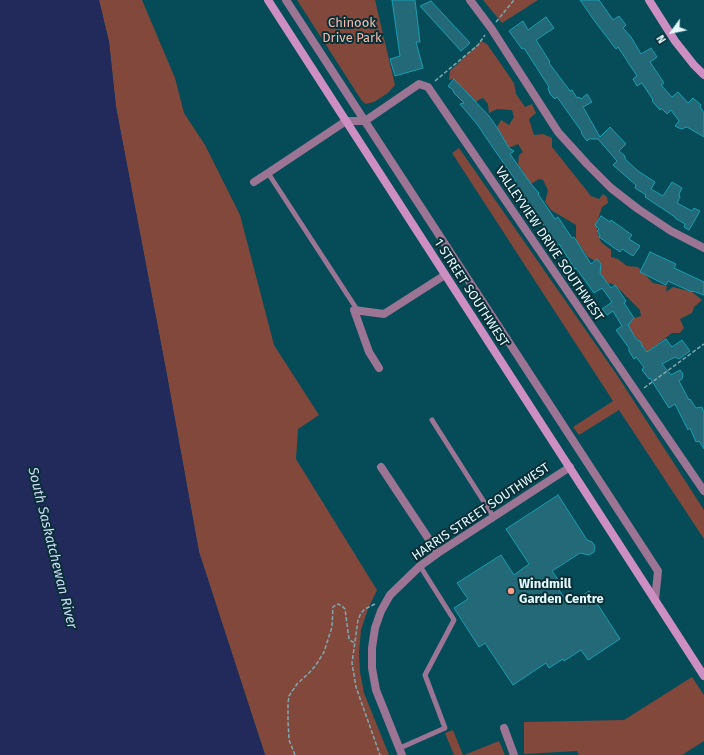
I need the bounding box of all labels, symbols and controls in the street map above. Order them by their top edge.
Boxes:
north arrow [652,12,692,52]
park label: Chinook Drive Park [322,15,382,46]
text: N [654,32,669,45]
street label: VALLEYVIEW DRIVE SOUTHWEST [491,164,607,324]
street label: 1 STREET SOUTHWEST [430,236,512,350]
street label: HARRIS STREET SOUTHWEST [409,460,553,564]
water label: South Saskatchewan River [24,465,80,631]
place label: Windmill Garden Centre [519,576,604,607]
marker: Windmill Garden Centre [506,586,516,596]

